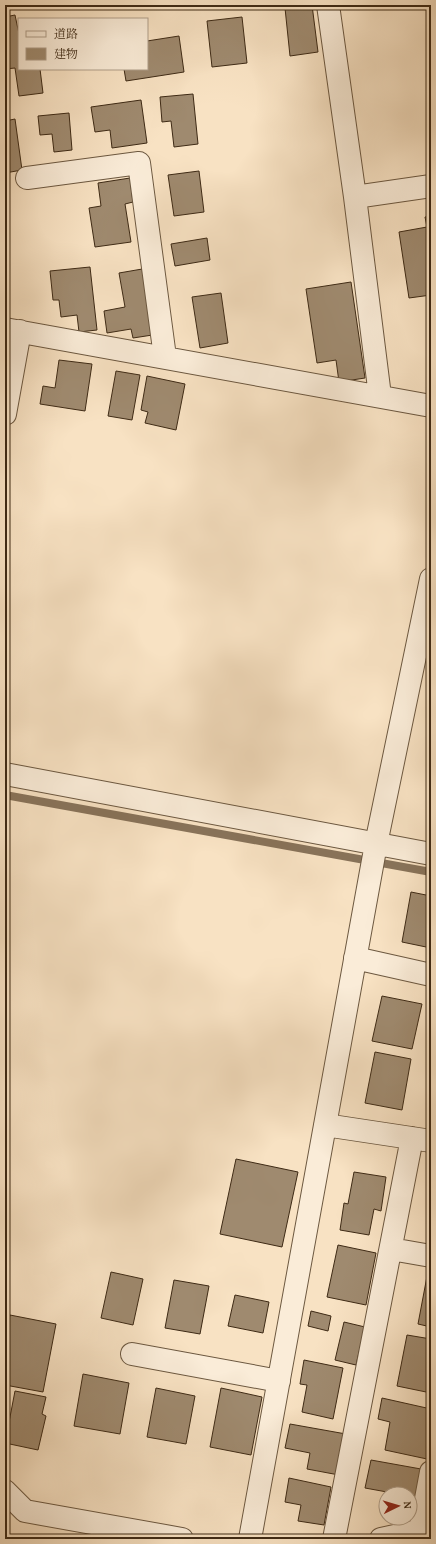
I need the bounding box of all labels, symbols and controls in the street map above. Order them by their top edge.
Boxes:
legend [18,18,148,70]
text: 道路 [54,25,78,42]
text: 建物 [54,45,78,62]
north arrow [378,1486,418,1526]
text: N [400,1501,416,1510]

